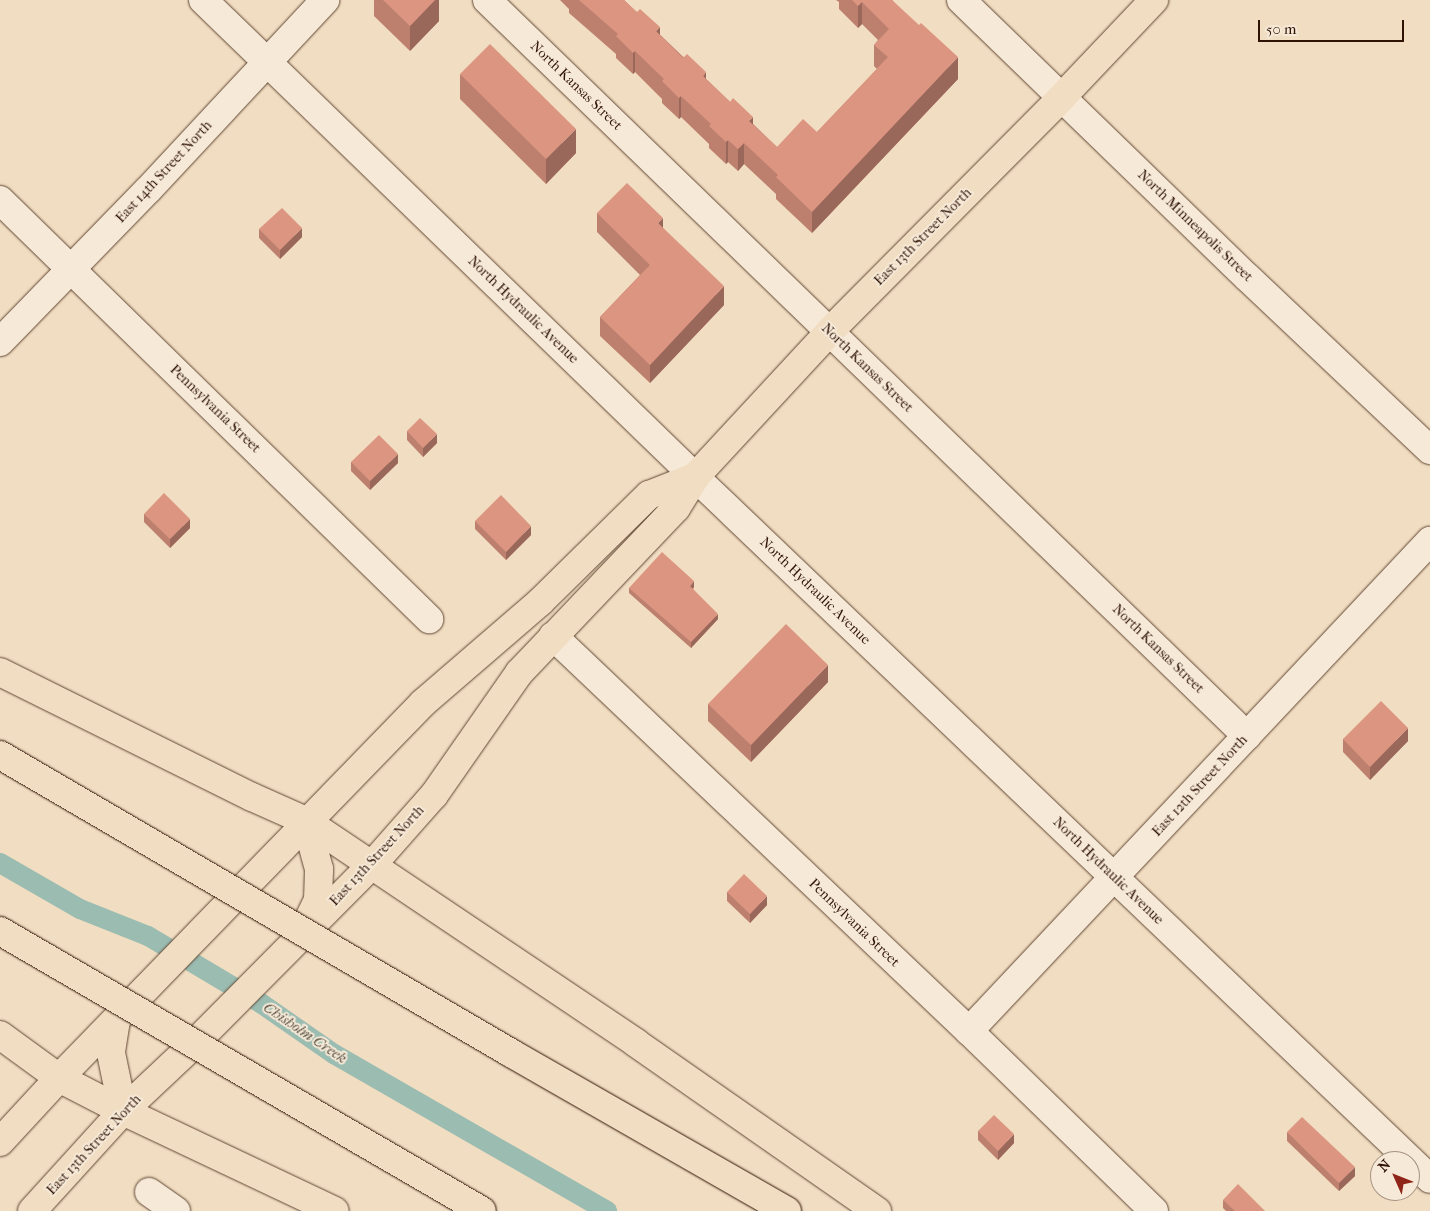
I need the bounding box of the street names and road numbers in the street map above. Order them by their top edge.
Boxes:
street label: North Kansas Street [527,38,625,134]
street label: East 14th Street North [112,117,216,227]
street label: North Minneapolis Street [1134,167,1256,285]
street label: East 13th Street North [871,185,975,289]
street label: North Hydraulic Avenue [464,253,582,367]
street label: North Kansas Street [818,320,916,416]
street label: Pennsylvania Street [166,361,264,457]
street label: North Hydraulic Avenue [756,534,874,648]
street label: North Kansas Street [1109,601,1207,697]
street label: East 12th Street North [1149,732,1251,840]
street label: East 13th Street North [326,802,428,910]
street label: North Hydraulic Avenue [1049,814,1167,928]
street label: Pennsylvania Street [805,875,903,971]
street label: East 13th Street North [43,1091,145,1199]

